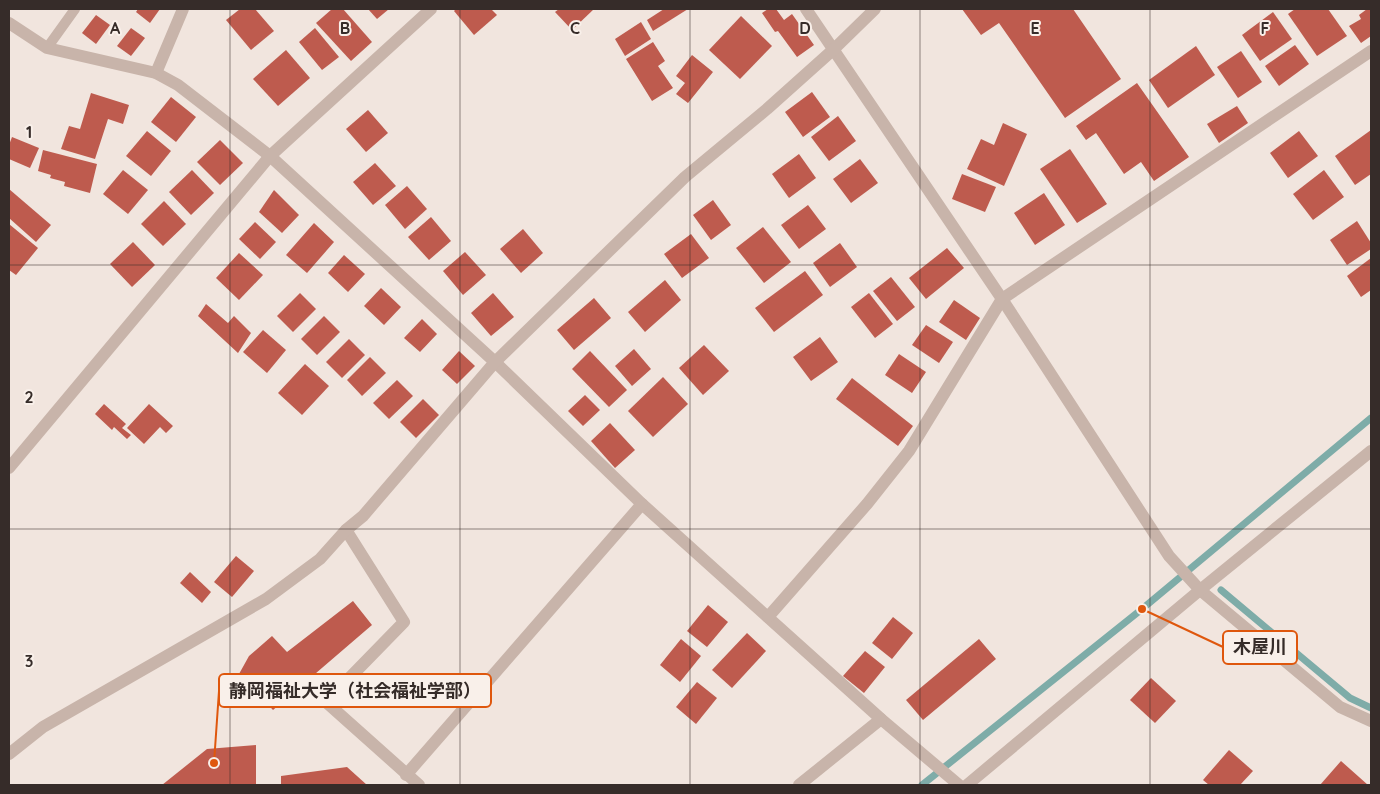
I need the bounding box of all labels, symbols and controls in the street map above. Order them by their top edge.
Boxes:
text: A [110,18,121,38]
text: B [340,18,350,38]
text: C [570,18,580,38]
text: D [799,18,811,38]
text: E [1030,18,1040,38]
text: F [1261,18,1270,38]
text: 1 [26,122,32,142]
text: 2 [24,387,34,407]
callout: 木屋川 [1223,631,1297,664]
text: 木屋川 [1233,635,1287,658]
text: 3 [25,651,33,671]
callout: 静岡福祉大学（社会福祉学部） [219,674,491,707]
text: 静岡福祉大学（社会福祉学部） [229,679,481,702]

